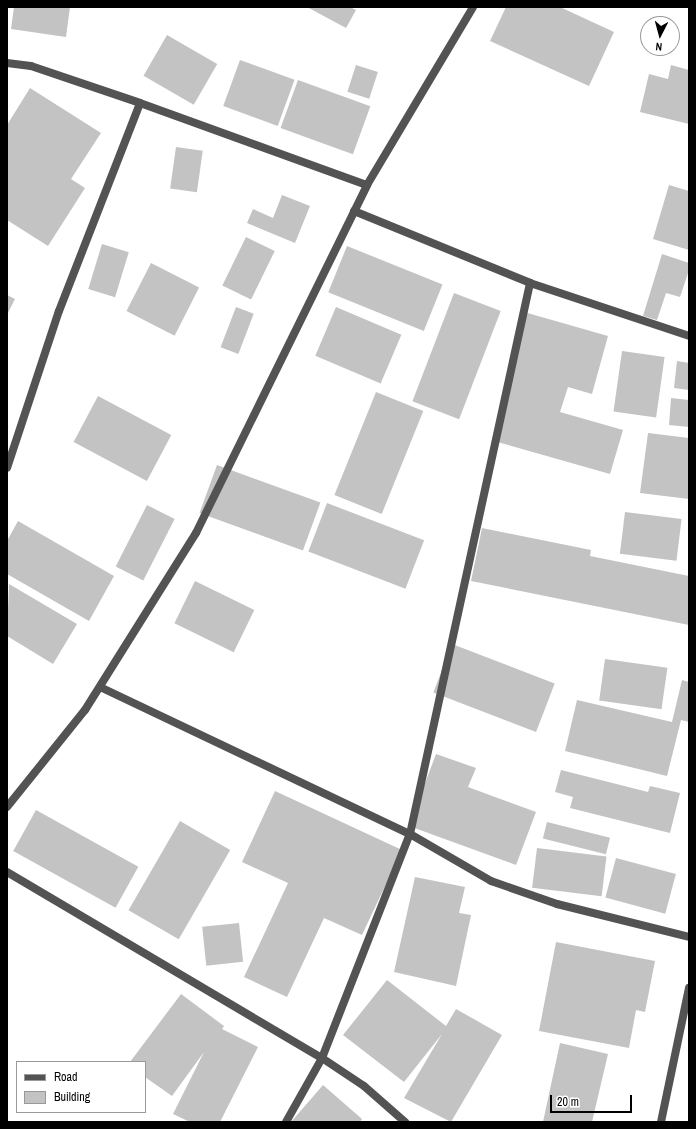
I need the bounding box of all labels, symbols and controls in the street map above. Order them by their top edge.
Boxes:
north arrow [640,16,680,56]
text: N [655,40,663,54]
legend [16,1061,146,1113]
text: Road [54,1069,78,1085]
scale bar [552,1087,634,1113]
text: Building [54,1089,90,1105]
text: 20 m [557,1094,579,1110]

